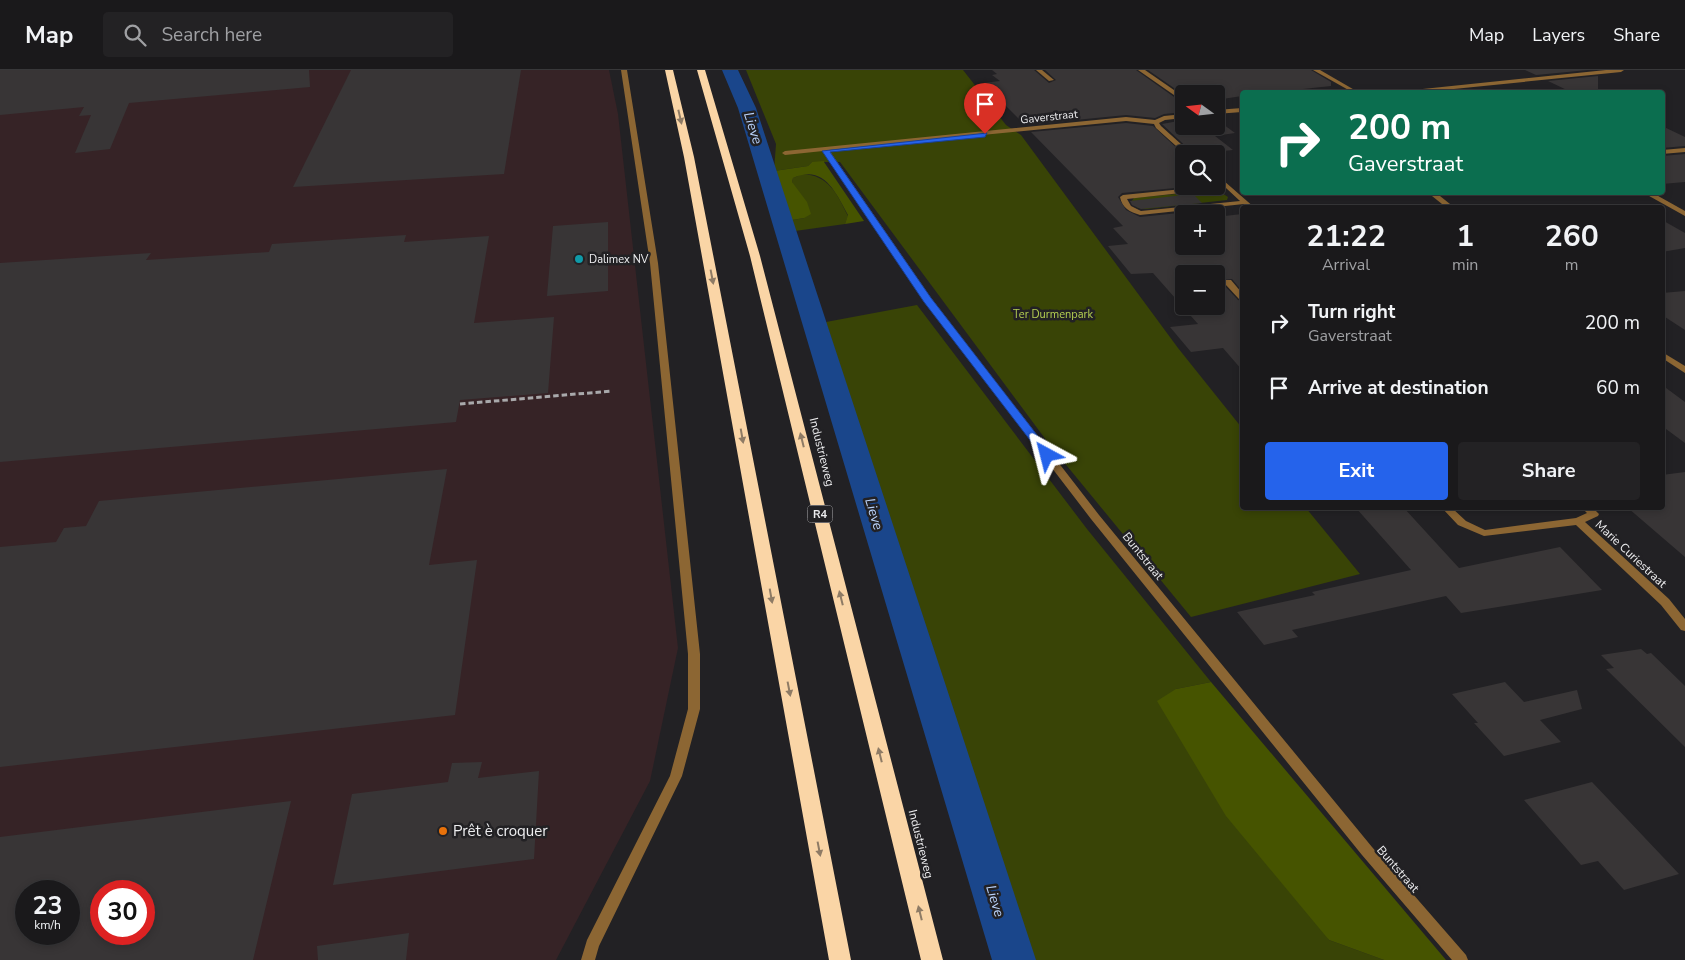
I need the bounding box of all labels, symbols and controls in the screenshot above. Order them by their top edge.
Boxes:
search box [103,12,453,57]
text: Map [25,19,73,51]
icon: search [121,21,149,49]
text: Search here [161,22,262,48]
text: Map [1469,23,1504,47]
text: Layers [1532,23,1585,47]
text: Share [1613,23,1660,47]
pin [964,83,1006,134]
north arrow [1175,85,1225,135]
map controls [1175,85,1225,315]
icon: arrive [971,90,999,118]
text: 200 m [1348,104,1451,151]
street label: Gaverstraat [1020,107,1079,127]
water label: Lieve [739,109,767,147]
one-way arrow [676,110,684,125]
icon: right [1265,110,1330,175]
button: search [1175,145,1225,195]
text: Gaverstraat [1348,149,1463,179]
button: + [1175,205,1225,255]
text: 21:22 [1306,216,1386,257]
text: 1 [1456,216,1474,257]
text: 260 [1545,216,1599,257]
place label: Dalimex NV [589,252,649,267]
marker: Dalimex NV [573,253,585,265]
text: Arrival [1322,254,1370,276]
text: min [1452,254,1478,276]
text: m [1565,254,1579,276]
button: − [1175,265,1225,315]
one-way arrow [709,269,717,285]
text: Turn right [1308,299,1395,325]
park label: Ter Durmenpark [1013,307,1093,322]
icon: right [1265,309,1293,337]
text: 200 m [1585,310,1640,336]
text: Gaverstraat [1308,325,1392,347]
icon: arrive [1265,374,1293,402]
text: Arrive at destination [1308,375,1489,401]
text: 60 m [1596,375,1640,401]
street label: Industrieweg [806,416,838,488]
position arrow [1020,428,1072,480]
one-way arrow [738,429,746,445]
one-way arrow [797,432,805,447]
button: Exit [1265,442,1448,500]
button: Share [1458,442,1640,500]
water label: Lieve [860,496,888,533]
road number: R4 [808,506,832,522]
street label: Marie Curiestraat [1592,517,1671,592]
street label: Buntstraat [1119,529,1168,584]
one-way arrow [768,589,776,605]
one-way arrow [837,590,845,605]
one-way arrow [785,682,793,698]
one-way arrow [876,748,884,763]
street label: Industrieweg [905,808,937,880]
place label: Prêt è croquer [453,821,548,841]
marker: Prêt è croquer [437,825,449,837]
one-way arrow [815,841,823,856]
street label: Buntstraat [1373,842,1423,896]
speed limit sign: 30 [90,880,155,945]
water label: Lieve [981,883,1009,920]
text: 23 [32,889,63,923]
one-way arrow [916,905,924,920]
text: km/h [34,917,61,933]

